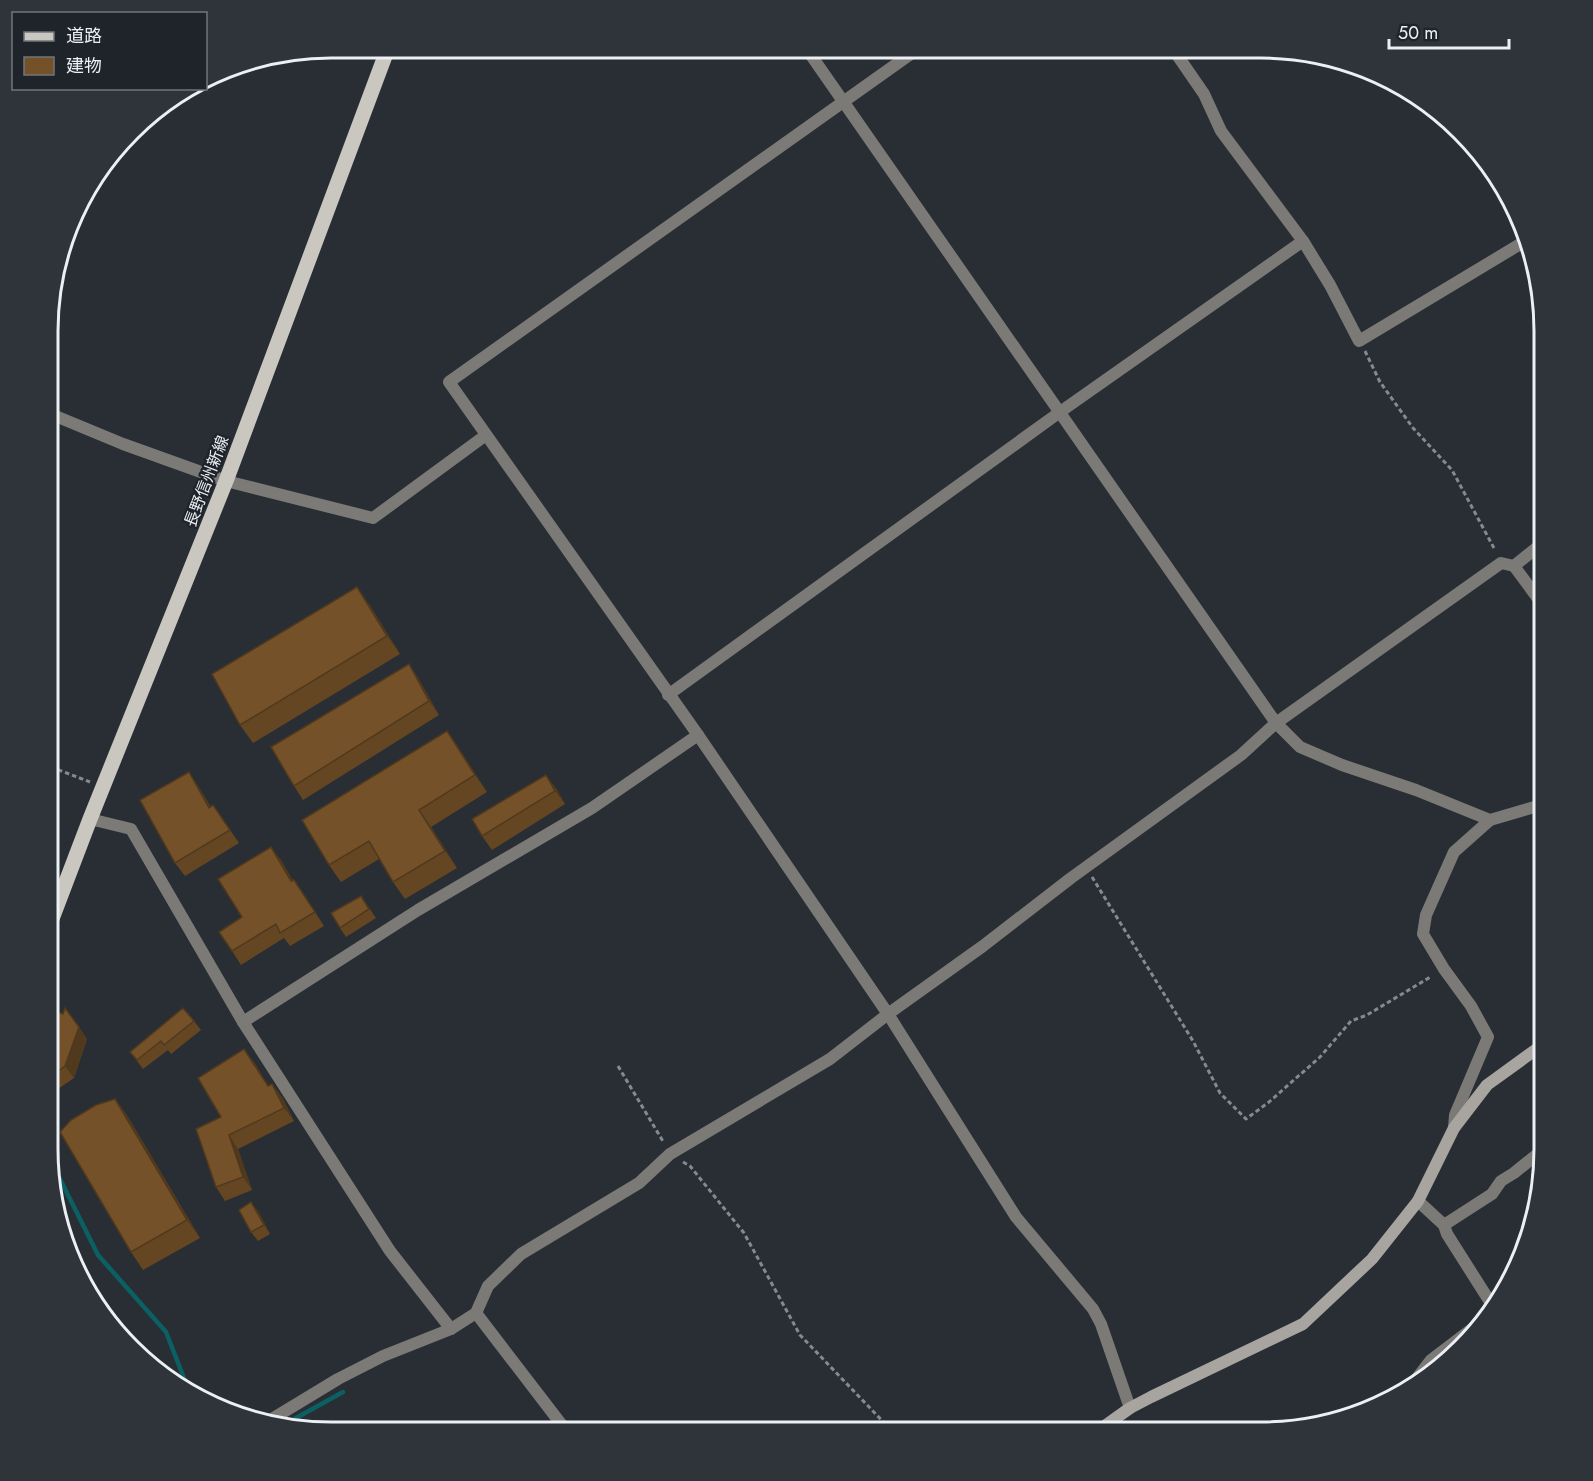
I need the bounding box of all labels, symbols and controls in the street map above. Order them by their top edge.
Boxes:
legend [12,12,207,90]
scale bar [1389,12,1509,50]
text: 50 m [1398,20,1438,46]
text: 道路 [66,23,102,49]
text: 建物 [66,53,102,79]
street label: 長野信州新線 [179,432,234,530]

